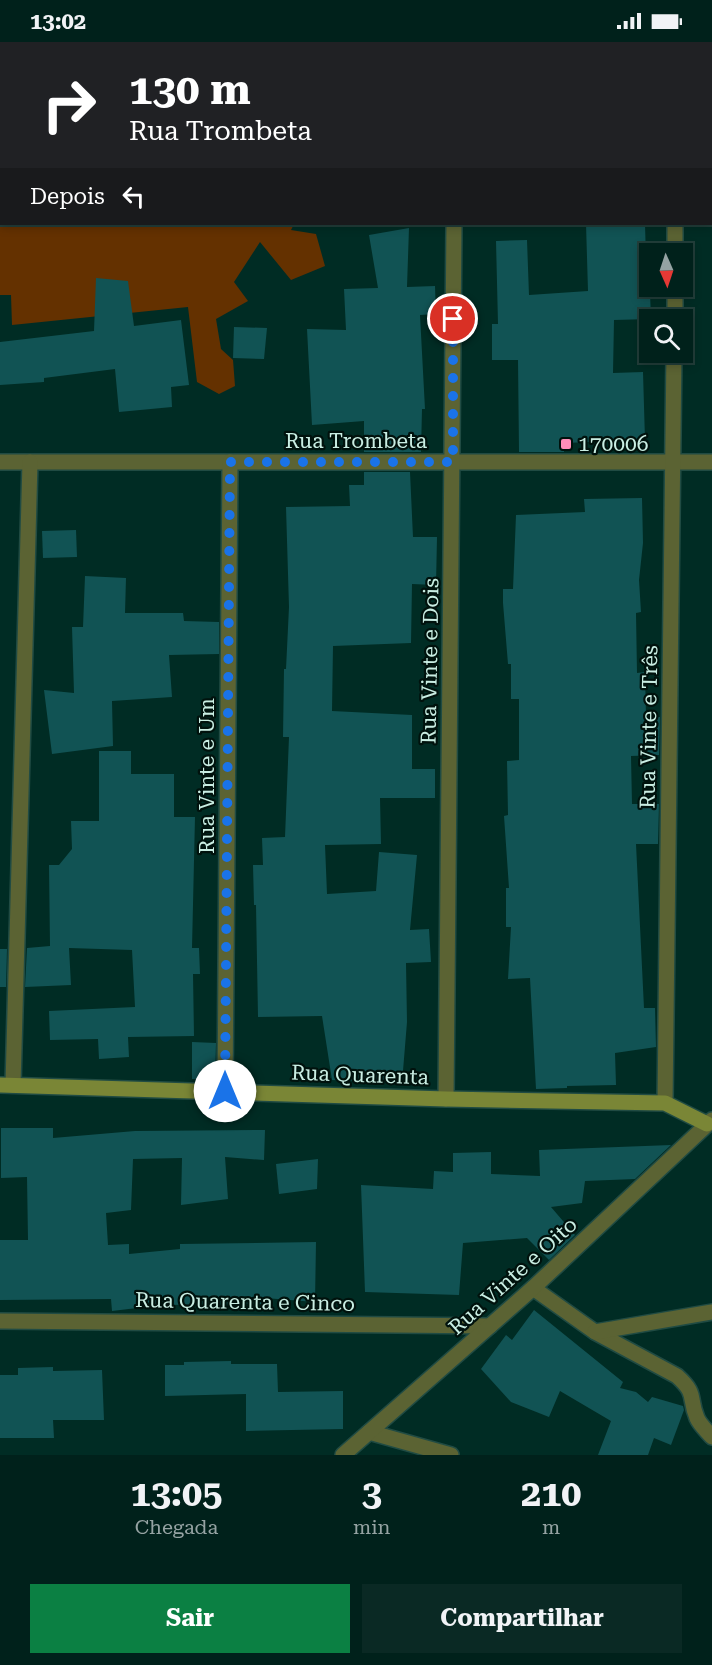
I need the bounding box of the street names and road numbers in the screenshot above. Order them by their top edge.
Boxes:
street label: Rua Trombeta [285,429,428,453]
street label: Rua Vinte e Dois [417,578,443,744]
street label: Rua Vinte e Três [636,645,662,809]
street label: Rua Vinte e Um [195,698,219,854]
street label: Rua Quarenta [291,1061,430,1089]
street label: Rua Vinte e Oito [444,1212,582,1340]
street label: Rua Quarenta e Cinco [135,1288,355,1316]

